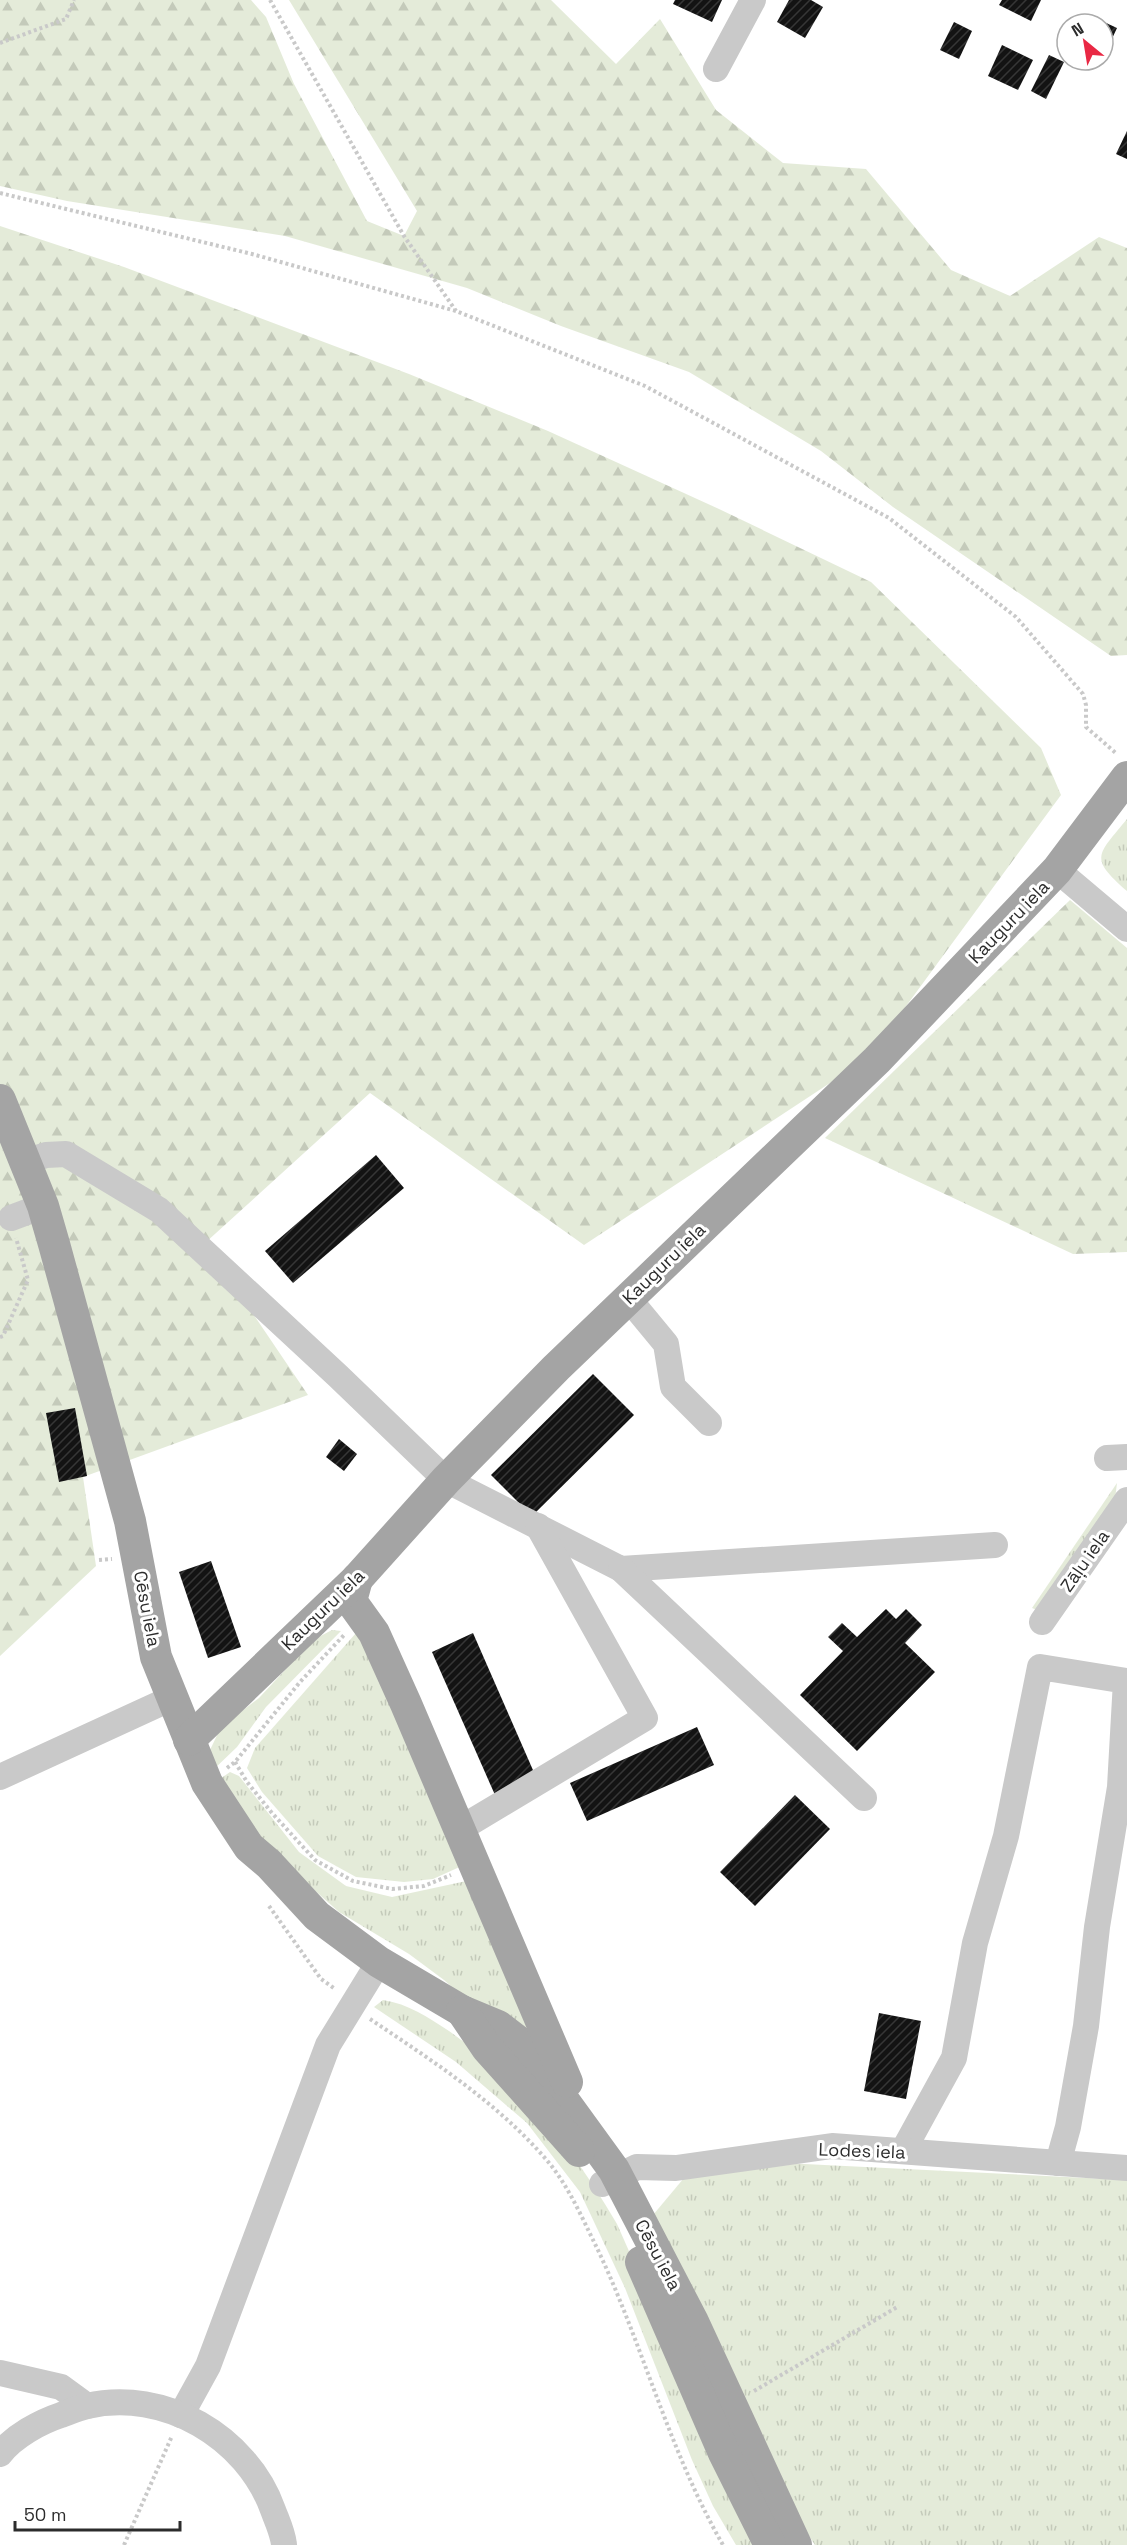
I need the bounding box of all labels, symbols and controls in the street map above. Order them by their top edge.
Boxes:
north arrow [1055,12,1115,72]
text: N [1068,18,1088,41]
street label: Kauguru iela [963,875,1054,968]
street label: Kauguru iela [617,1218,710,1309]
street label: Zāļu iela [1055,1525,1114,1596]
street label: Kauguru iela [276,1564,369,1655]
street label: Cēsu iela [129,1569,166,1649]
street label: Lodes iela [818,2137,906,2164]
street label: Cēsu iela [630,2215,687,2294]
scale bar [15,2494,180,2532]
text: 50 m [24,2503,66,2526]

